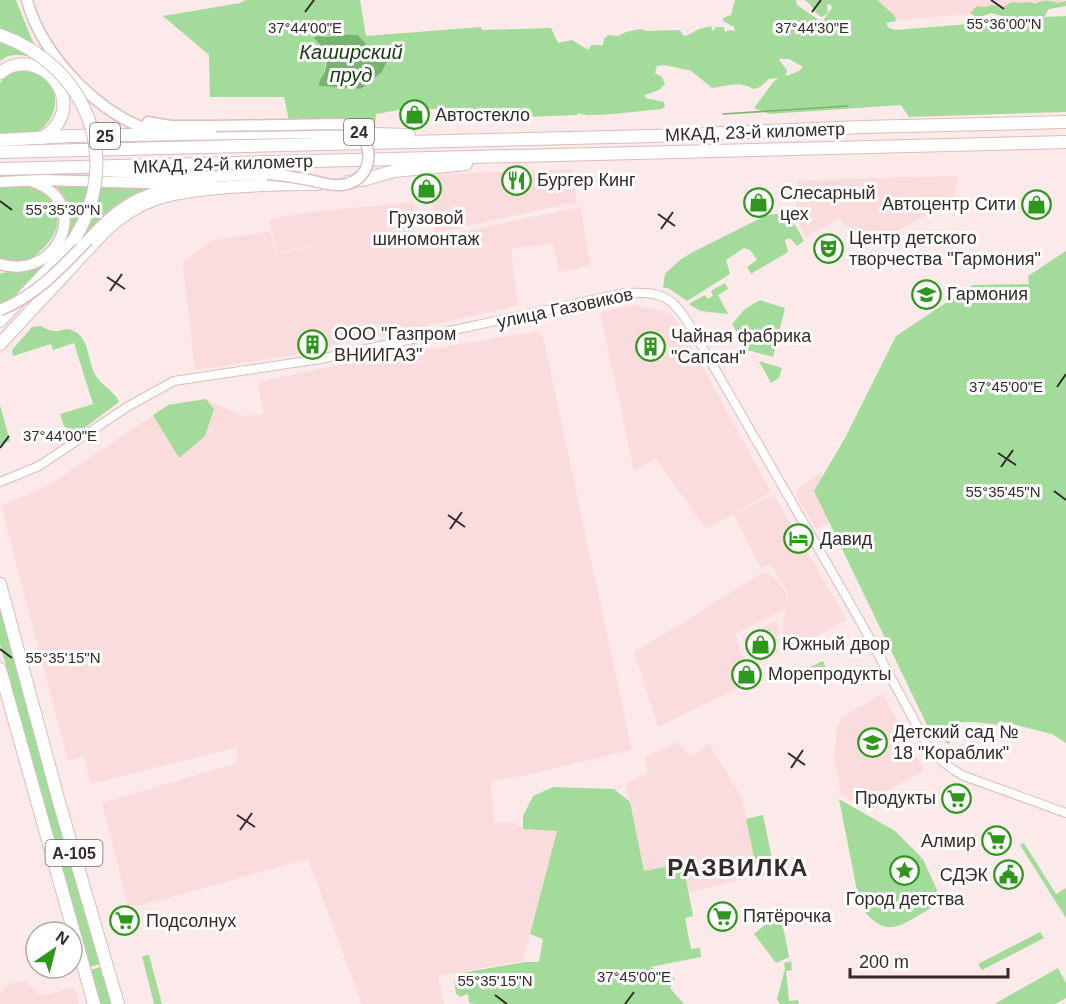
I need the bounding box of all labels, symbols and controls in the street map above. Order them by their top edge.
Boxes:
text: 55°36'00"N [966,15,1042,32]
text: 37°44'00"E [268,19,342,36]
text: 37°44'30"E [775,19,849,36]
water label: Каширский пруд [299,41,403,86]
shop icon: Автостекло [398,99,430,131]
place label: Автостекло [435,105,530,125]
road number: 24 [344,119,374,145]
street label: МКАД, 23-й километр [665,119,845,145]
road number: 25 [90,123,120,149]
street label: МКАД, 24-й километр [133,151,313,177]
restaurant icon: Бургер Кинг [500,164,532,196]
place label: Бургер Кинг [537,170,636,190]
shop icon: Грузовой шиномонтаж [410,173,442,205]
place label: Слесарный цех [780,183,875,224]
shop icon: Слесарный цех [743,187,775,219]
shop icon: Автоцентр Сити [1021,188,1053,220]
place label: Автоцентр Сити [882,194,1016,214]
text: 55°35'30"N [25,201,101,218]
place label: Грузовой шиномонтаж [373,208,479,249]
place label: Центр детского творчества "Гармония" [849,228,1041,269]
theatre icon: Центр детского творчества "Гармония" [812,232,844,264]
school or university icon: Гармония [910,278,942,310]
street label: улица Газовиков [495,284,635,332]
place label: Гармония [947,284,1028,304]
place label: ООО "Газпром ВНИИГАЗ" [334,324,456,365]
place label: Чайная фабрика "Сапсан" [671,326,812,367]
building icon: ООО "Газпром ВНИИГАЗ" [297,328,329,360]
building icon: Чайная фабрика "Сапсан" [634,330,666,362]
text: 37°45'00"E [969,378,1043,395]
text: 37°44'00"E [23,427,97,444]
text: 55°35'45"N [965,483,1041,500]
hotel icon: Давид [783,523,815,555]
place label: Давид [820,529,873,549]
shop icon: Южный двор [745,628,777,660]
place label: Южный двор [782,634,890,654]
text: 55°35'15"N [25,649,101,666]
shop icon: Морепродукты [731,658,763,690]
place label: Морепродукты [768,664,891,684]
place label: Детский сад № 18 "Кораблик" [893,722,1018,763]
school or university icon: Детский сад № 18 "Кораблик" [856,726,888,758]
supermarket icon: Продукты [941,782,973,814]
place label: Продукты [855,788,936,808]
supermarket icon: Алмир [981,825,1013,857]
place label: Алмир [921,831,976,851]
road number: А-105 [46,840,103,866]
district label: РАЗВИЛКА [667,854,809,881]
place icon: Город детства [889,854,921,886]
public building icon: СДЭК [993,859,1025,891]
place label: СДЭК [940,865,989,885]
place label: Город детства [846,889,965,909]
supermarket icon: Пятёрочка [706,900,738,932]
supermarket icon: Подсолнух [109,905,141,937]
place label: Пятёрочка [743,906,832,926]
place label: Подсолнух [146,911,236,931]
north arrow [24,920,84,980]
text: N [53,928,72,948]
scale bar [850,941,1008,979]
text: 200 m [859,952,909,972]
text: 37°45'00"E [597,968,671,985]
text: 55°35'15"N [457,972,533,989]

